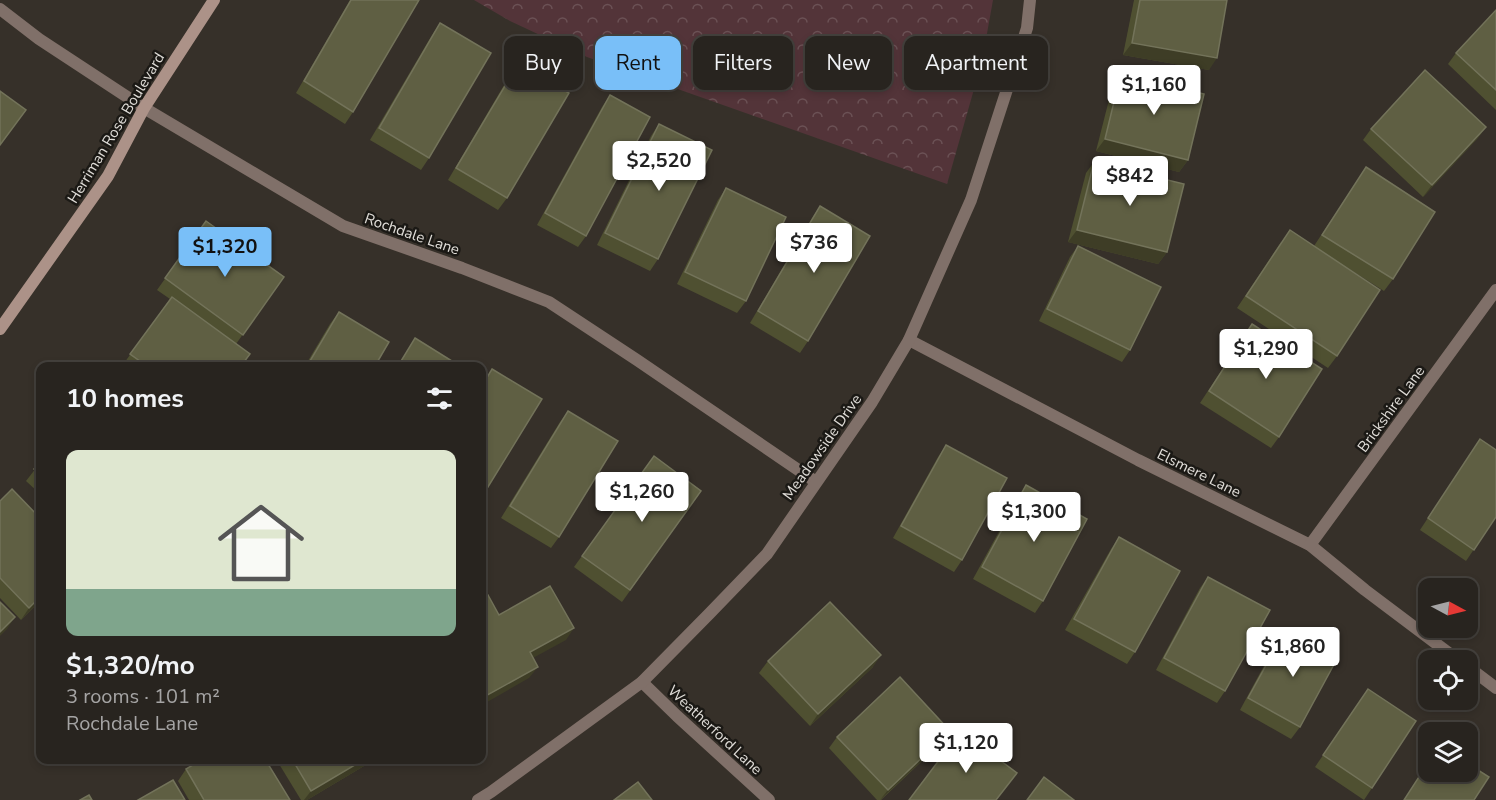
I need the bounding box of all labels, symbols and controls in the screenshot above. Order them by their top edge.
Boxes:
chip: Buy [504,36,583,90]
chip: Rent [595,36,681,90]
chip: Filters [693,36,793,90]
chip: New [805,36,892,90]
chip: Apartment [904,36,1048,90]
street label: Herriman Rose Boulevard [63,49,169,207]
pin: $1,160 [1105,65,1203,116]
text: $1,160 [1122,71,1186,98]
pin: $2,520 [610,141,708,192]
text: $2,520 [627,147,691,174]
pin: $842 [1094,156,1166,207]
text: $842 [1106,162,1154,189]
street label: Rochdale Lane [362,208,462,260]
pin: $736 [778,223,850,274]
pin: $1,320 [176,227,274,278]
text: $736 [790,229,838,256]
text: $1,320 [193,233,257,260]
pin: $1,290 [1217,329,1315,380]
text: $1,290 [1234,335,1298,362]
street label: Brickshire Lane [1353,362,1429,456]
text: 10 homes [66,381,184,416]
icon: filters [423,382,456,415]
street label: Meadowside Drive [778,390,866,504]
street label: Elsmere Lane [1154,444,1244,502]
pin: $1,260 [593,472,691,523]
text: $1,260 [610,478,674,505]
icon: home [207,489,315,597]
pin: $1,300 [985,492,1083,543]
text: $1,300 [1002,498,1066,525]
north arrow [1418,578,1478,638]
map controls [1418,578,1478,782]
pin: $1,860 [1244,627,1342,678]
text: $1,860 [1261,633,1325,660]
text: $1,320/mo [66,648,195,683]
button: locate [1418,650,1478,710]
street label: Weatherford Lane [663,681,767,779]
text: 3 rooms · 101 m² [66,683,220,710]
text: Rochdale Lane [66,710,198,737]
button: layers [1418,722,1478,782]
pin: $1,120 [917,723,1015,774]
text: $1,120 [934,729,998,756]

